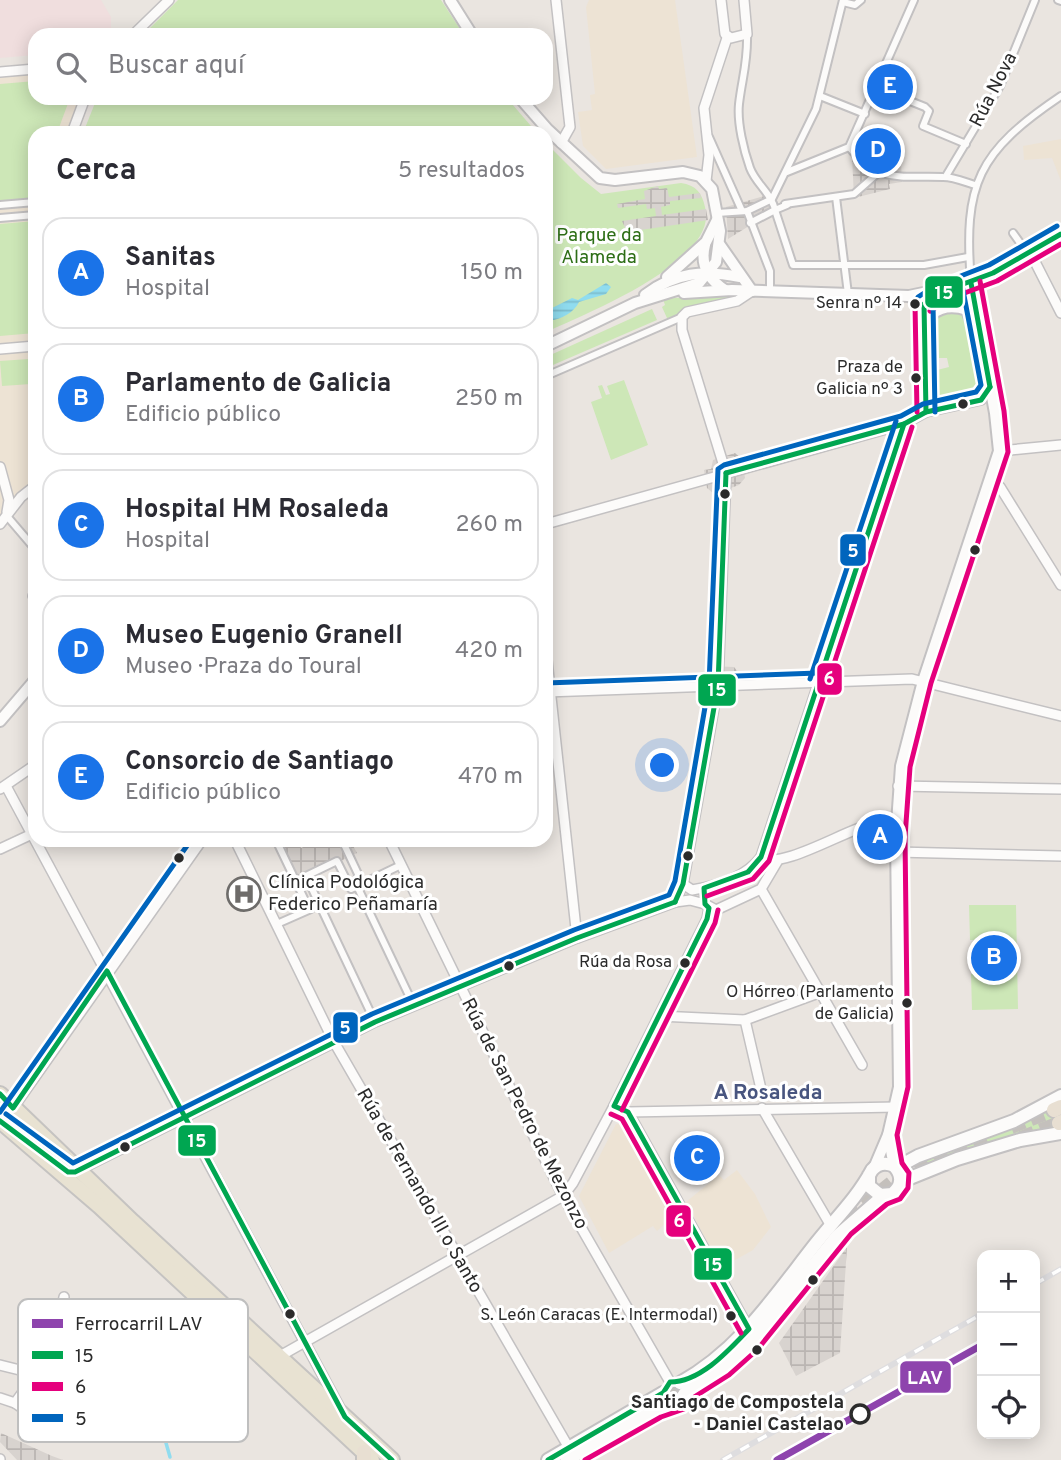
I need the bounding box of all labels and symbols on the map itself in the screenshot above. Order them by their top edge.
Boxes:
street label: Rúa Nova [965,49,1023,131]
pin: E [867,61,913,113]
pin: D [855,125,901,177]
park label: Parque da Alameda [556,224,642,270]
line badge: 15 [924,275,964,309]
text: 15 [934,282,954,306]
place label: Senra nº 14 [816,293,902,315]
marker: Senra nº 14 [908,297,922,311]
place label: Praza de Galicia nº 3 [816,357,903,401]
marker: Praza de Galicia nº 3 [909,371,923,385]
unlabelled marker [956,397,970,411]
unlabelled marker [718,487,732,501]
line badge: 5 [839,533,867,567]
text: 5 [847,540,859,564]
unlabelled marker [968,543,982,557]
line badge: 6 [816,662,843,696]
text: 6 [823,668,835,692]
line badge: 15 [697,673,737,707]
text: 15 [707,679,727,703]
your location [645,748,679,782]
pin: A [857,811,903,863]
unlabelled marker [681,849,695,863]
unlabelled marker [172,851,186,865]
place label: Clínica Podológica Federico Peñamaría [268,871,438,917]
hospital icon: Clínica Podológica Federico Peñamaría [225,875,263,913]
pin: B [971,932,1017,984]
place label: Rúa da Rosa [579,952,672,974]
marker: Rúa da Rosa [678,956,692,970]
unlabelled marker [502,959,516,973]
place label: O Hórreo (Parlamento de Galicia) [726,982,894,1026]
street label: Rúa de San Pedro de Mezonzo [455,994,593,1234]
marker: O Hórreo (Parlamento de Galicia) [900,996,914,1010]
line badge: 5 [332,1011,359,1044]
text: 5 [339,1017,351,1041]
district label: A Rosaleda [714,1080,822,1107]
street label: Rúa de Fernando III o Santo [350,1084,488,1298]
line badge: 15 [177,1124,217,1157]
text: 15 [187,1130,207,1154]
pin: C [674,1132,720,1184]
unlabelled marker [118,1140,132,1154]
line badge: 6 [665,1204,692,1238]
text: 6 [673,1210,685,1234]
line badge: 15 [693,1247,733,1281]
text: 15 [703,1254,723,1278]
unlabelled marker [806,1273,820,1287]
legend [18,1299,248,1442]
place label: S. León Caracas (E. Intermodal) [480,1305,718,1327]
unlabelled marker [283,1307,297,1321]
marker: S. León Caracas (E. Intermodal) [724,1309,738,1323]
text: Ferrocarril LAV [75,1313,203,1337]
unlabelled marker [750,1343,764,1357]
text: 15 [75,1345,94,1369]
line badge: LAV [899,1360,952,1394]
text: LAV [907,1367,943,1391]
text: 6 [75,1376,86,1400]
place label: Santiago de Compostela - Daniel Castelao [631,1391,844,1437]
marker: Santiago de Compostela - Daniel Castelao [850,1404,870,1424]
text: 5 [75,1408,87,1432]

